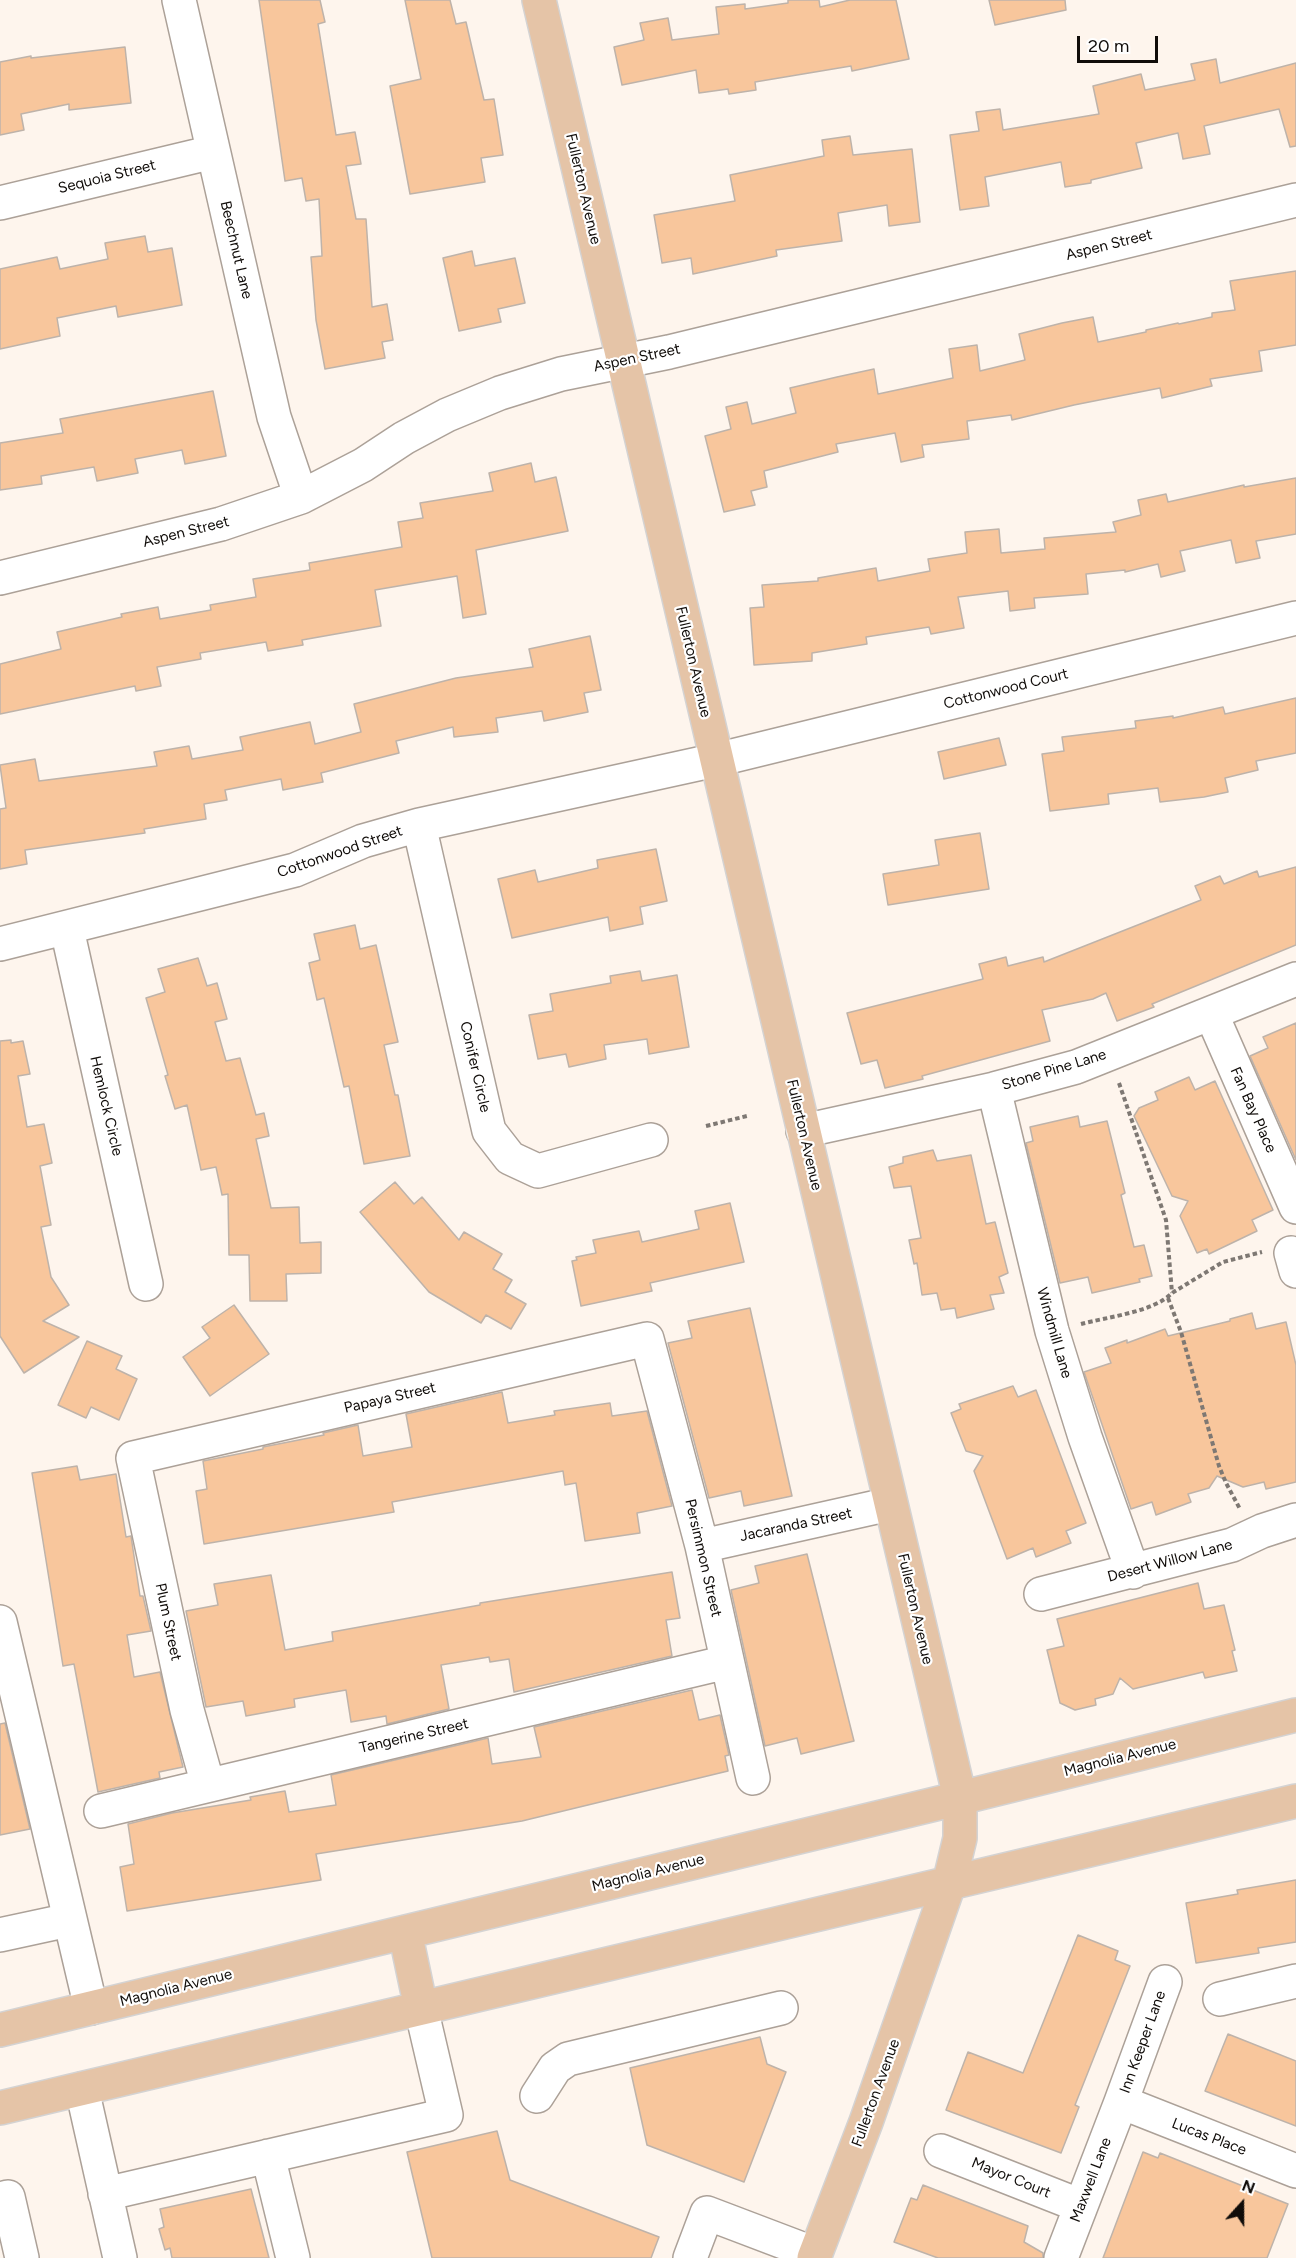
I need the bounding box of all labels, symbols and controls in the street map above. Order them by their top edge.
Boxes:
scale bar [1080,24,1161,62]
text: 20 m [1088,35,1129,57]
street label: Fullerton Avenue [561,132,605,246]
street label: Sequoia Street [56,156,158,198]
street label: Beechnut Lane [216,199,256,301]
street label: Aspen Street [1064,226,1154,264]
street label: Aspen Street [592,340,682,376]
street label: Aspen Street [141,513,231,551]
street label: Fullerton Avenue [671,605,715,719]
street label: Cottonwood Court [942,665,1070,713]
street label: Cottonwood Street [275,822,405,882]
street label: Conifer Circle [456,1020,494,1114]
street label: Stone Pine Lane [1000,1046,1108,1094]
street label: Hemlock Circle [86,1054,126,1158]
street label: Fan Bay Place [1226,1064,1280,1156]
street label: Fullerton Avenue [782,1078,826,1192]
street label: Windmill Lane [1032,1286,1076,1380]
street label: Papaya Street [342,1379,438,1417]
street label: Persimmon Street [681,1497,725,1619]
street label: Jacaranda Street [738,1504,854,1546]
street label: Desert Willow Lane [1106,1536,1234,1586]
street label: Fullerton Avenue [893,1552,937,1666]
street label: Plum Street [151,1582,185,1662]
street label: Tangerine Street [358,1715,470,1757]
street label: Magnolia Avenue [1062,1735,1178,1781]
street label: Magnolia Avenue [590,1850,706,1896]
street label: Magnolia Avenue [118,1965,234,2011]
street label: Inn Keeper Lane [1116,1988,1170,2096]
street label: Fullerton Avenue [848,2037,904,2149]
street label: Lucas Place [1169,2115,1249,2159]
street label: Maxwell Lane [1067,2135,1115,2225]
street label: Mayor Court [969,2154,1053,2202]
north arrow [1212,2174,1272,2234]
text: N [1239,2176,1258,2198]

